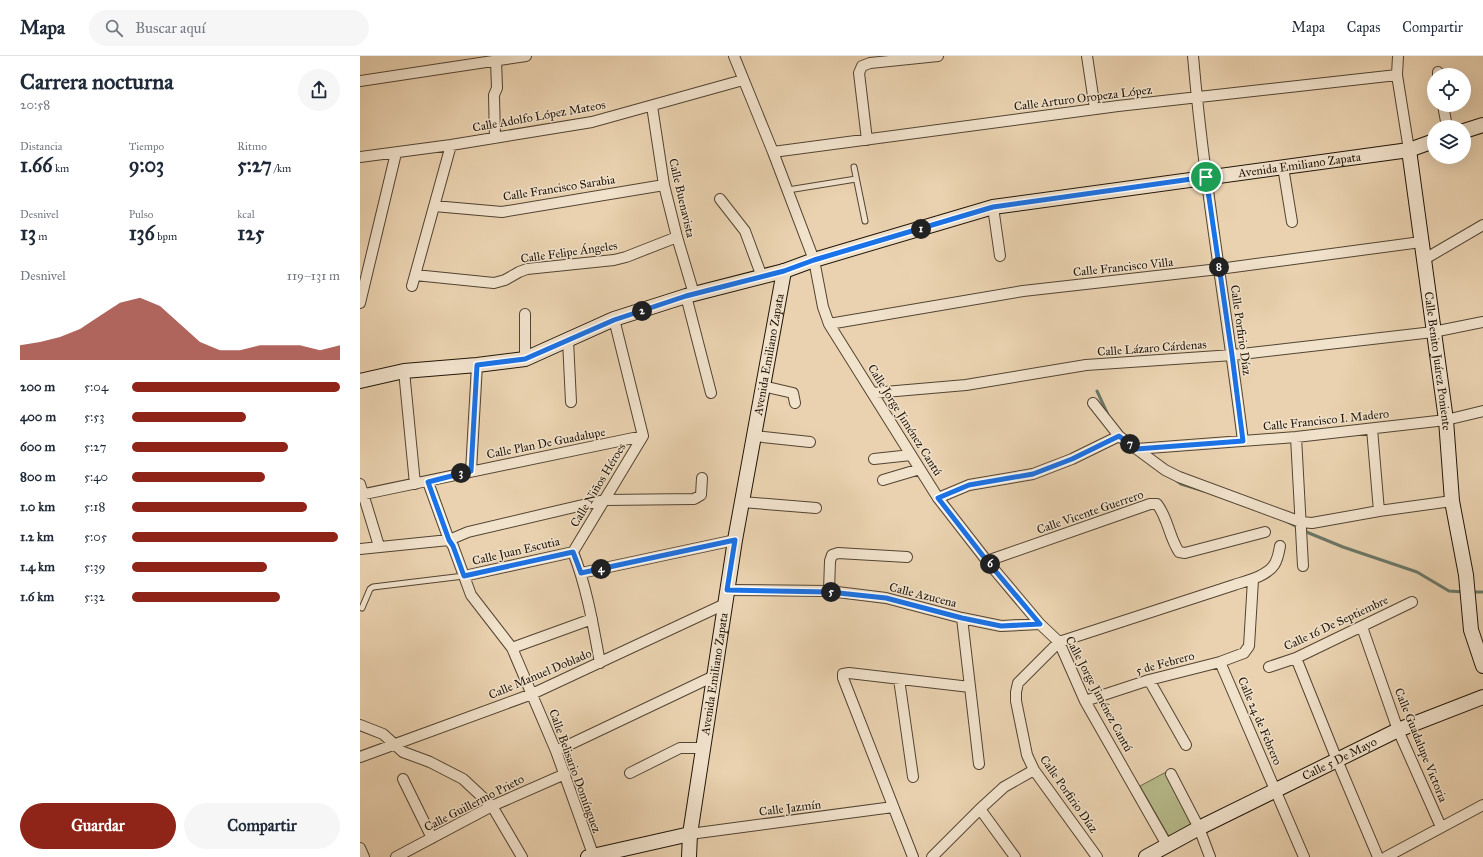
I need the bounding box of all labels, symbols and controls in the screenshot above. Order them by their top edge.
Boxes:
search box [89,10,369,46]
text: Mapa [20,16,65,39]
icon: search [103,17,125,39]
text: Buscar aquí [135,19,206,37]
text: Mapa [1292,19,1325,36]
text: Capas [1347,19,1380,36]
text: Compartir [1402,19,1463,36]
text: Carrera nocturna [20,68,173,95]
map controls [1427,68,1471,164]
button: locate [1427,68,1471,112]
button: share [298,69,340,111]
street label: Calle Arturo Oropeza López [1013,83,1153,113]
text: 20:58 [20,97,50,113]
street label: Calle Adolfo López Mateos [471,97,607,135]
button: layers [1427,120,1471,164]
text: Distancia [20,140,63,153]
text: Tiempo [129,140,164,153]
text: Ritmo [237,140,267,153]
street label: Avenida Emiliano Zapata [1236,150,1363,180]
text: 1.66 [20,153,53,177]
text: 9:03 [129,153,164,177]
text: 5:27 [237,153,272,177]
street label: Calle Buenavista [666,157,698,240]
pin [1189,160,1223,194]
text: km [53,162,69,175]
text: /km [272,162,291,175]
icon: arrive [1195,166,1217,188]
street label: Calle Francisco Sarabia [502,172,617,204]
text: Desnivel [20,208,59,221]
text: Pulso [129,208,153,221]
text: kcal [237,208,255,221]
pin: 1 [911,219,931,239]
text: 13 [20,221,36,245]
text: 136 [129,221,155,245]
text: 125 [237,221,264,245]
text: 1 [919,222,923,235]
text: m [36,230,48,243]
text: bpm [155,230,177,243]
street label: Calle Felipe Ángeles [519,237,619,267]
street label: Calle Francisco Villa [1072,255,1175,279]
pin: 8 [1209,257,1229,277]
text: 8 [1216,260,1222,273]
text: Desnivel [20,268,66,284]
text: 119–131 m [287,268,340,284]
street label: Calle Porfirio Díaz [1228,284,1254,377]
street label: Calle Benito Juárez Poniente [1421,291,1454,431]
street label: Avenida Emiliano Zapata [751,292,787,418]
pin: 2 [632,301,652,321]
text: 2 [639,304,645,317]
street label: Calle Lázaro Cárdenas [1097,337,1207,359]
street label: Calle Jorge Jiménez Cantú [864,362,945,479]
text: 200 m [20,379,55,395]
text: 5:04 [84,379,108,395]
street label: Calle Francisco I. Madero [1262,406,1390,434]
text: 400 m [20,409,56,425]
text: 5:53 [84,409,105,425]
street label: Calle Plan De Guadalupe [486,425,606,461]
pin: 7 [1120,434,1140,454]
text: 7 [1127,437,1133,450]
text: 600 m [20,439,56,455]
text: 5:27 [84,439,106,455]
street label: Calle Niños Héroes [567,440,629,530]
pin: 3 [451,463,471,483]
text: 3 [459,466,463,479]
text: 800 m [20,469,56,485]
text: 5:40 [84,469,108,485]
street label: Calle Vicente Guerrero [1035,487,1145,537]
text: 1.0 km [20,499,55,515]
text: 5:18 [84,499,105,515]
text: 1.2 km [20,529,54,545]
text: 5:05 [84,529,107,545]
street label: Calle Juan Escutia [471,534,562,569]
pin: 6 [980,554,1000,574]
text: 6 [987,557,993,570]
text: 1.4 km [20,559,55,575]
text: 5:39 [84,559,106,575]
pin: 4 [591,559,611,579]
text: 4 [598,562,604,575]
street label: Calle Azucena [888,580,959,610]
pin: 5 [821,582,841,602]
text: 5 [828,585,834,598]
text: 1.6 km [20,589,54,605]
text: 5:32 [84,589,105,605]
street label: Calle 16 De Septiembre [1282,593,1390,653]
street label: Avenida Emiliano Zapata [698,611,731,737]
street label: Calle Jorge Jiménez Cantú [1062,634,1136,755]
street label: Calle Manuel Doblado [487,646,593,702]
street label: 5 de Febrero [1134,648,1196,678]
street label: Calle 24 de Febrero [1235,675,1285,767]
street label: Calle Guadalupe Victoria [1392,686,1451,805]
street label: Calle Belisario Domínguez [545,707,604,836]
street label: Calle 5 De Mayo [1300,735,1379,783]
street label: Calle Porfirio Díaz [1037,753,1101,836]
street label: Calle Guillermo Prieto [422,772,526,834]
street label: Calle Jazmín [758,797,822,820]
button: Guardar [20,803,176,849]
button: Compartir [184,803,340,849]

